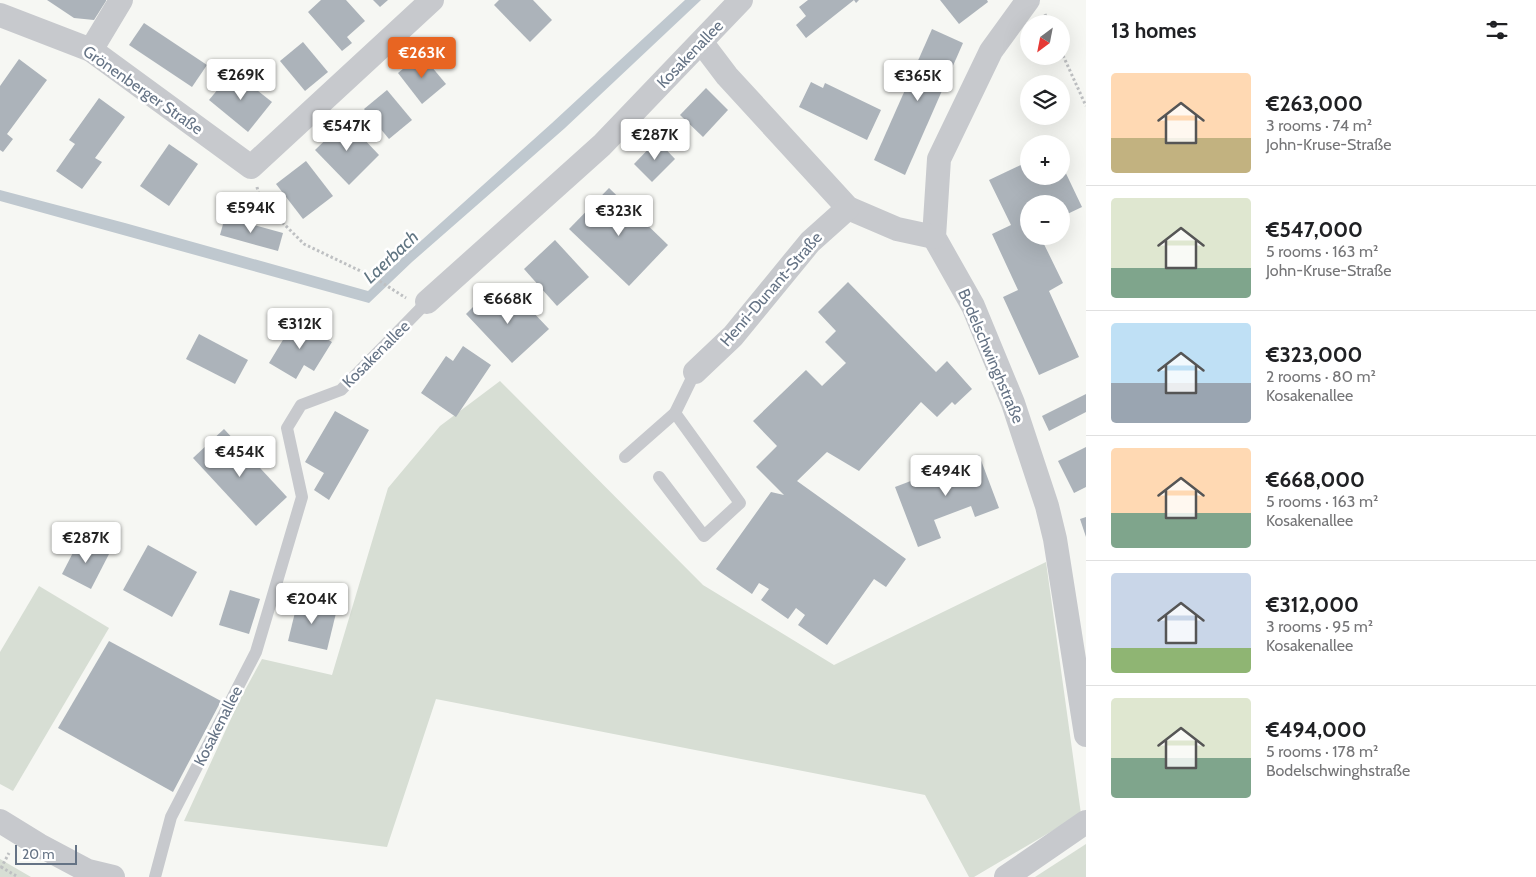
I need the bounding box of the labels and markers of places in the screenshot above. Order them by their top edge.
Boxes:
pin: €263K [387,36,457,79]
pin: €269K [206,58,276,101]
pin: €365K [883,59,953,102]
pin: €547K [312,110,382,152]
pin: €287K [620,119,690,161]
pin: €594K [216,192,286,234]
pin: €323K [584,194,654,237]
pin: €668K [473,282,543,325]
pin: €312K [265,308,335,350]
pin: €454K [205,436,275,478]
pin: €494K [911,454,981,497]
pin: €287K [51,522,121,564]
pin: €204K [277,582,347,625]

